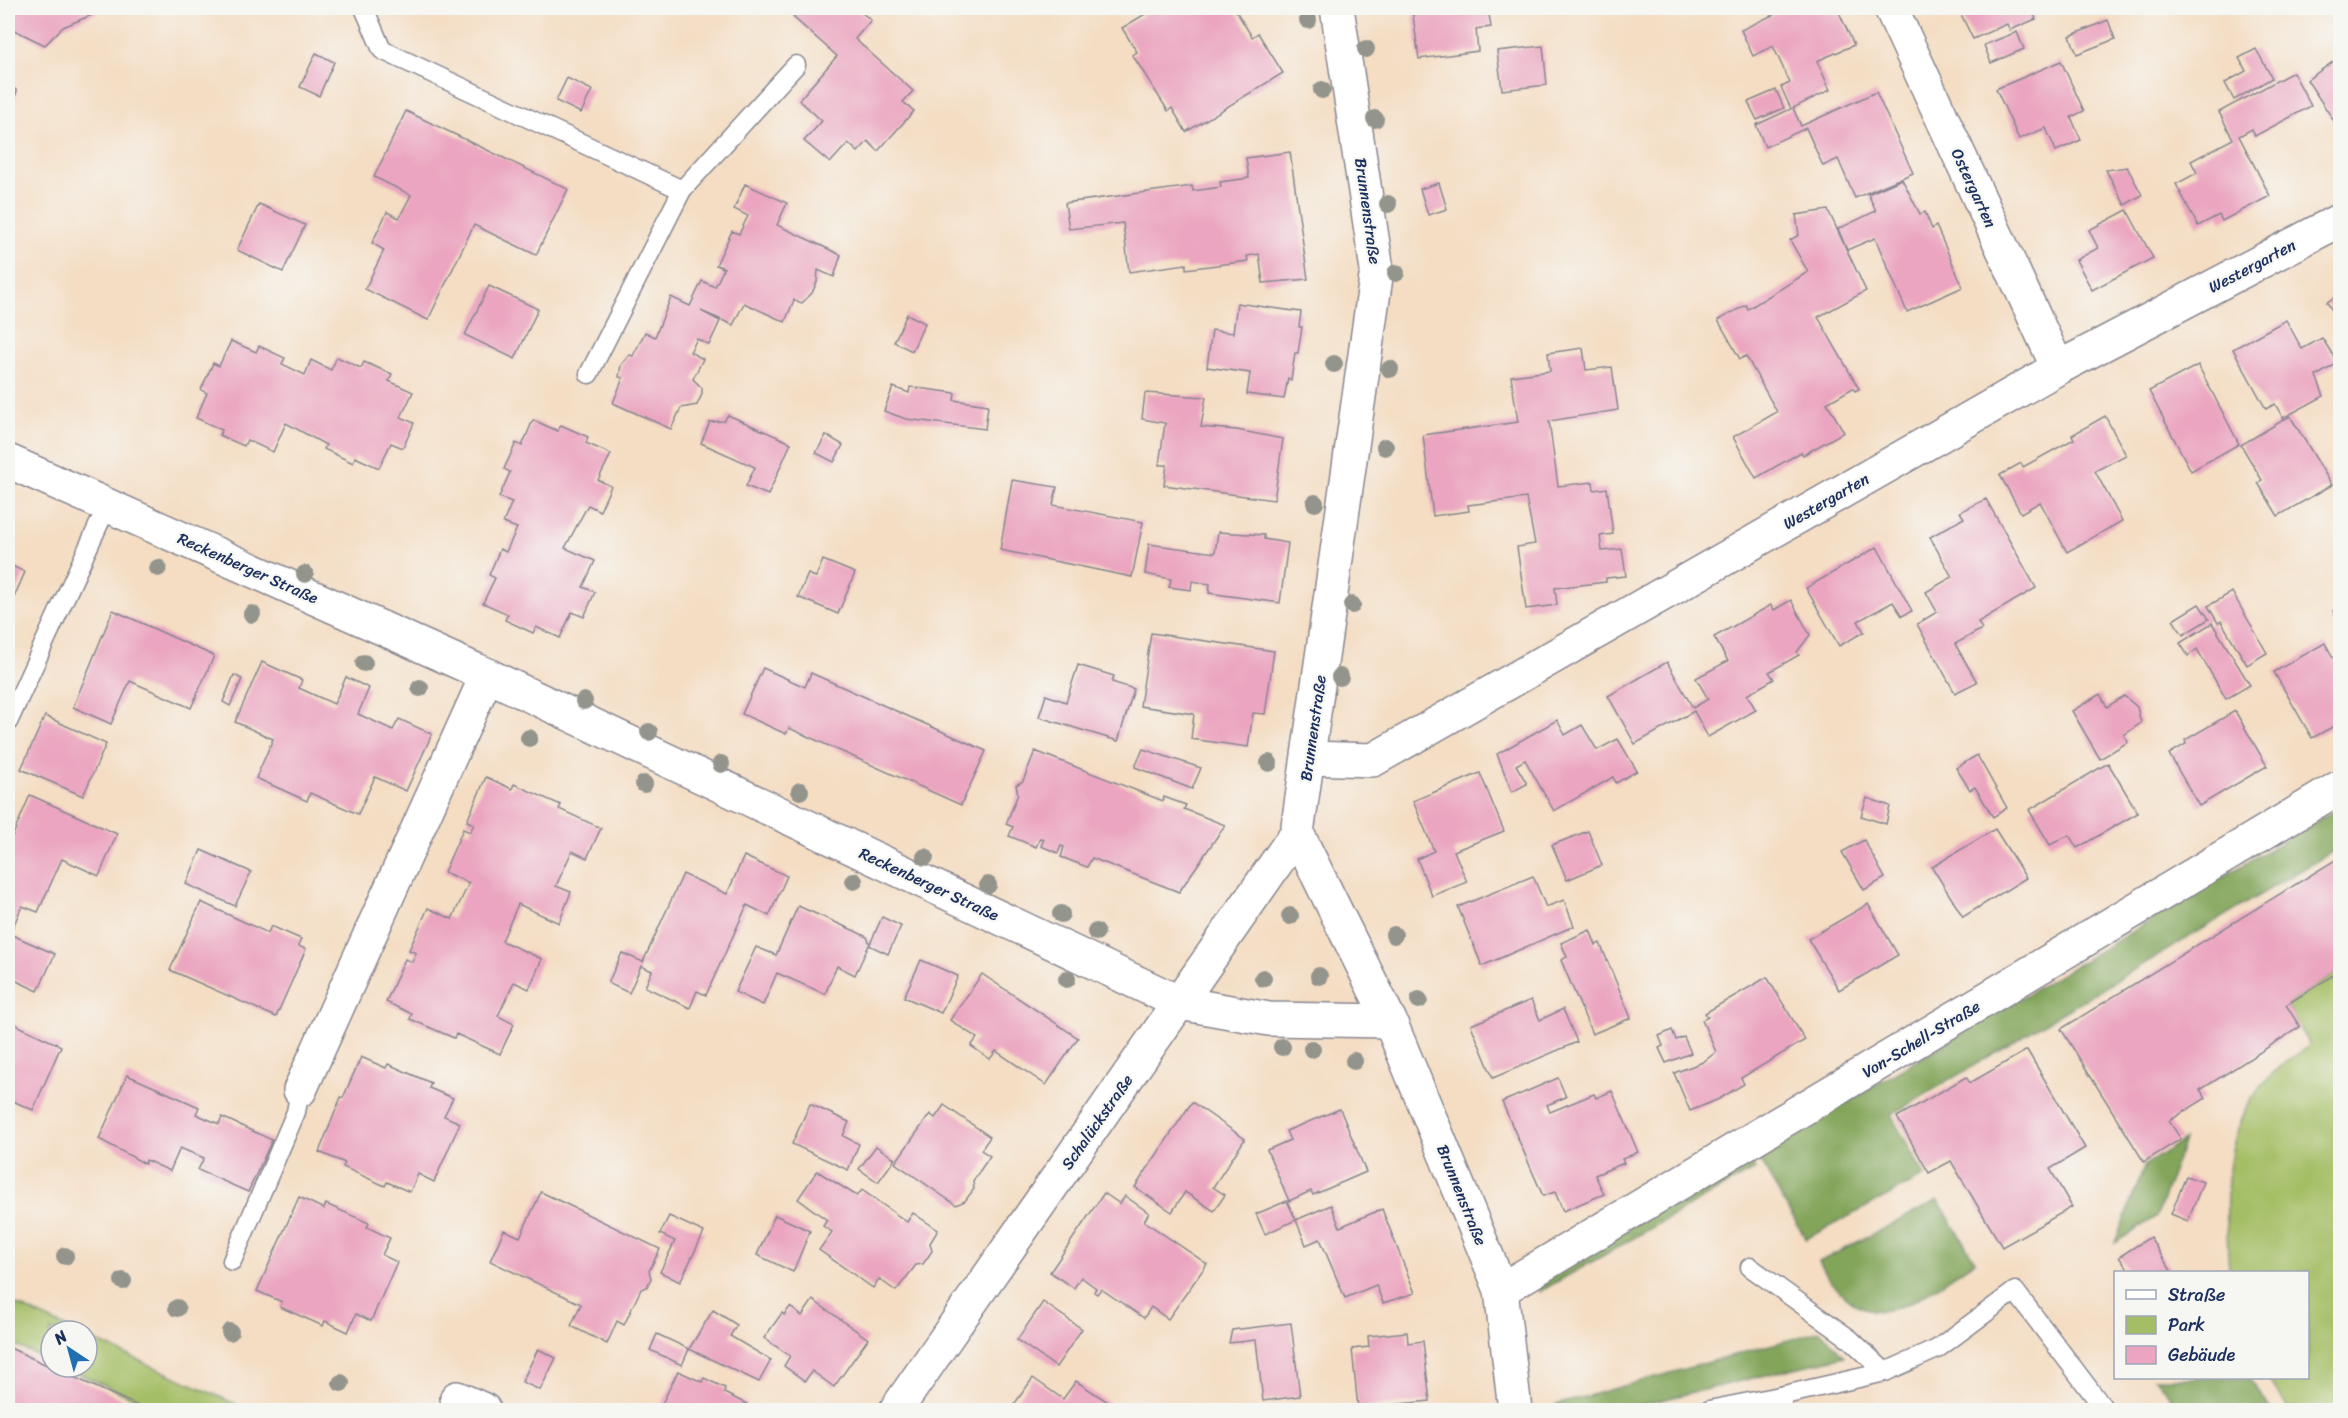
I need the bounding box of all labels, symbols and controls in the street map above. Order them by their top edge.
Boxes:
street label: Ostergarten [1943,143,2005,233]
street label: Brunnenstraße [1346,156,1390,266]
street label: Westergarten [2203,231,2301,301]
street label: Westergarten [1777,464,1875,537]
street label: Reckenberger Straße [173,524,323,612]
street label: Brunnenstraße [1291,673,1335,783]
street label: Reckenberger Straße [854,839,1004,929]
street label: Von-Schell-Straße [1856,992,1986,1086]
street label: Schalückstraße [1053,1068,1141,1176]
street label: Brunnenstraße [1429,1140,1495,1250]
legend [2114,1271,2309,1379]
text: Straße [2168,1279,2225,1311]
text: Park [2168,1309,2205,1341]
north arrow [39,1319,99,1379]
text: N [47,1322,74,1353]
text: Gebäude [2168,1339,2236,1371]

